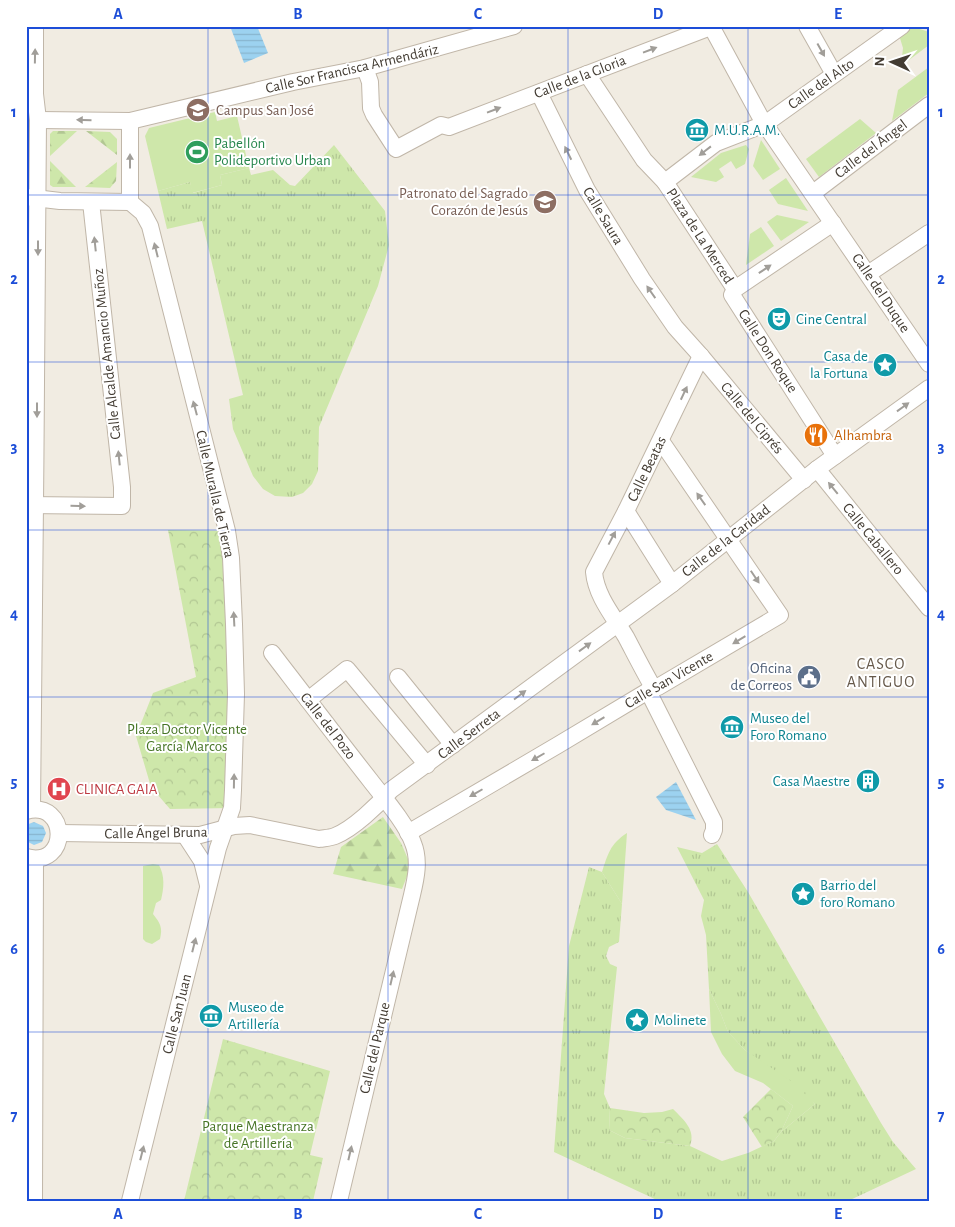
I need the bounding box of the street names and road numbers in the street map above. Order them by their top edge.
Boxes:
street label: Calle Sor Francisca Armendáriz [264,42,440,96]
street label: Calle de la Gloria [532,53,628,101]
street label: Calle del Alto [785,56,857,112]
street label: Calle del Ángel [831,115,910,181]
street label: Calle Saura [580,185,626,248]
street label: Plaza de La Merced [664,186,737,287]
street label: Calle del Duque [849,251,913,335]
street label: Calle Alcalde Amancio Muñoz [91,268,123,440]
street label: Calle Don Roque [736,307,800,395]
street label: Calle del Ciprés [718,379,786,457]
street label: Calle Muralla de Tierra [193,429,237,559]
street label: Calle Beatas [625,434,669,504]
street label: Calle Caballero [840,500,906,578]
street label: Calle de la Caridad [679,502,773,580]
street label: Calle San Vicente [622,649,716,711]
street label: Calle del Pozo [297,690,359,762]
street label: Calle Serreta [435,706,503,762]
street label: Calle Ángel Bruna [104,823,208,841]
street label: Calle San Juan [160,972,194,1056]
street label: Calle del Parque [357,1001,393,1095]

